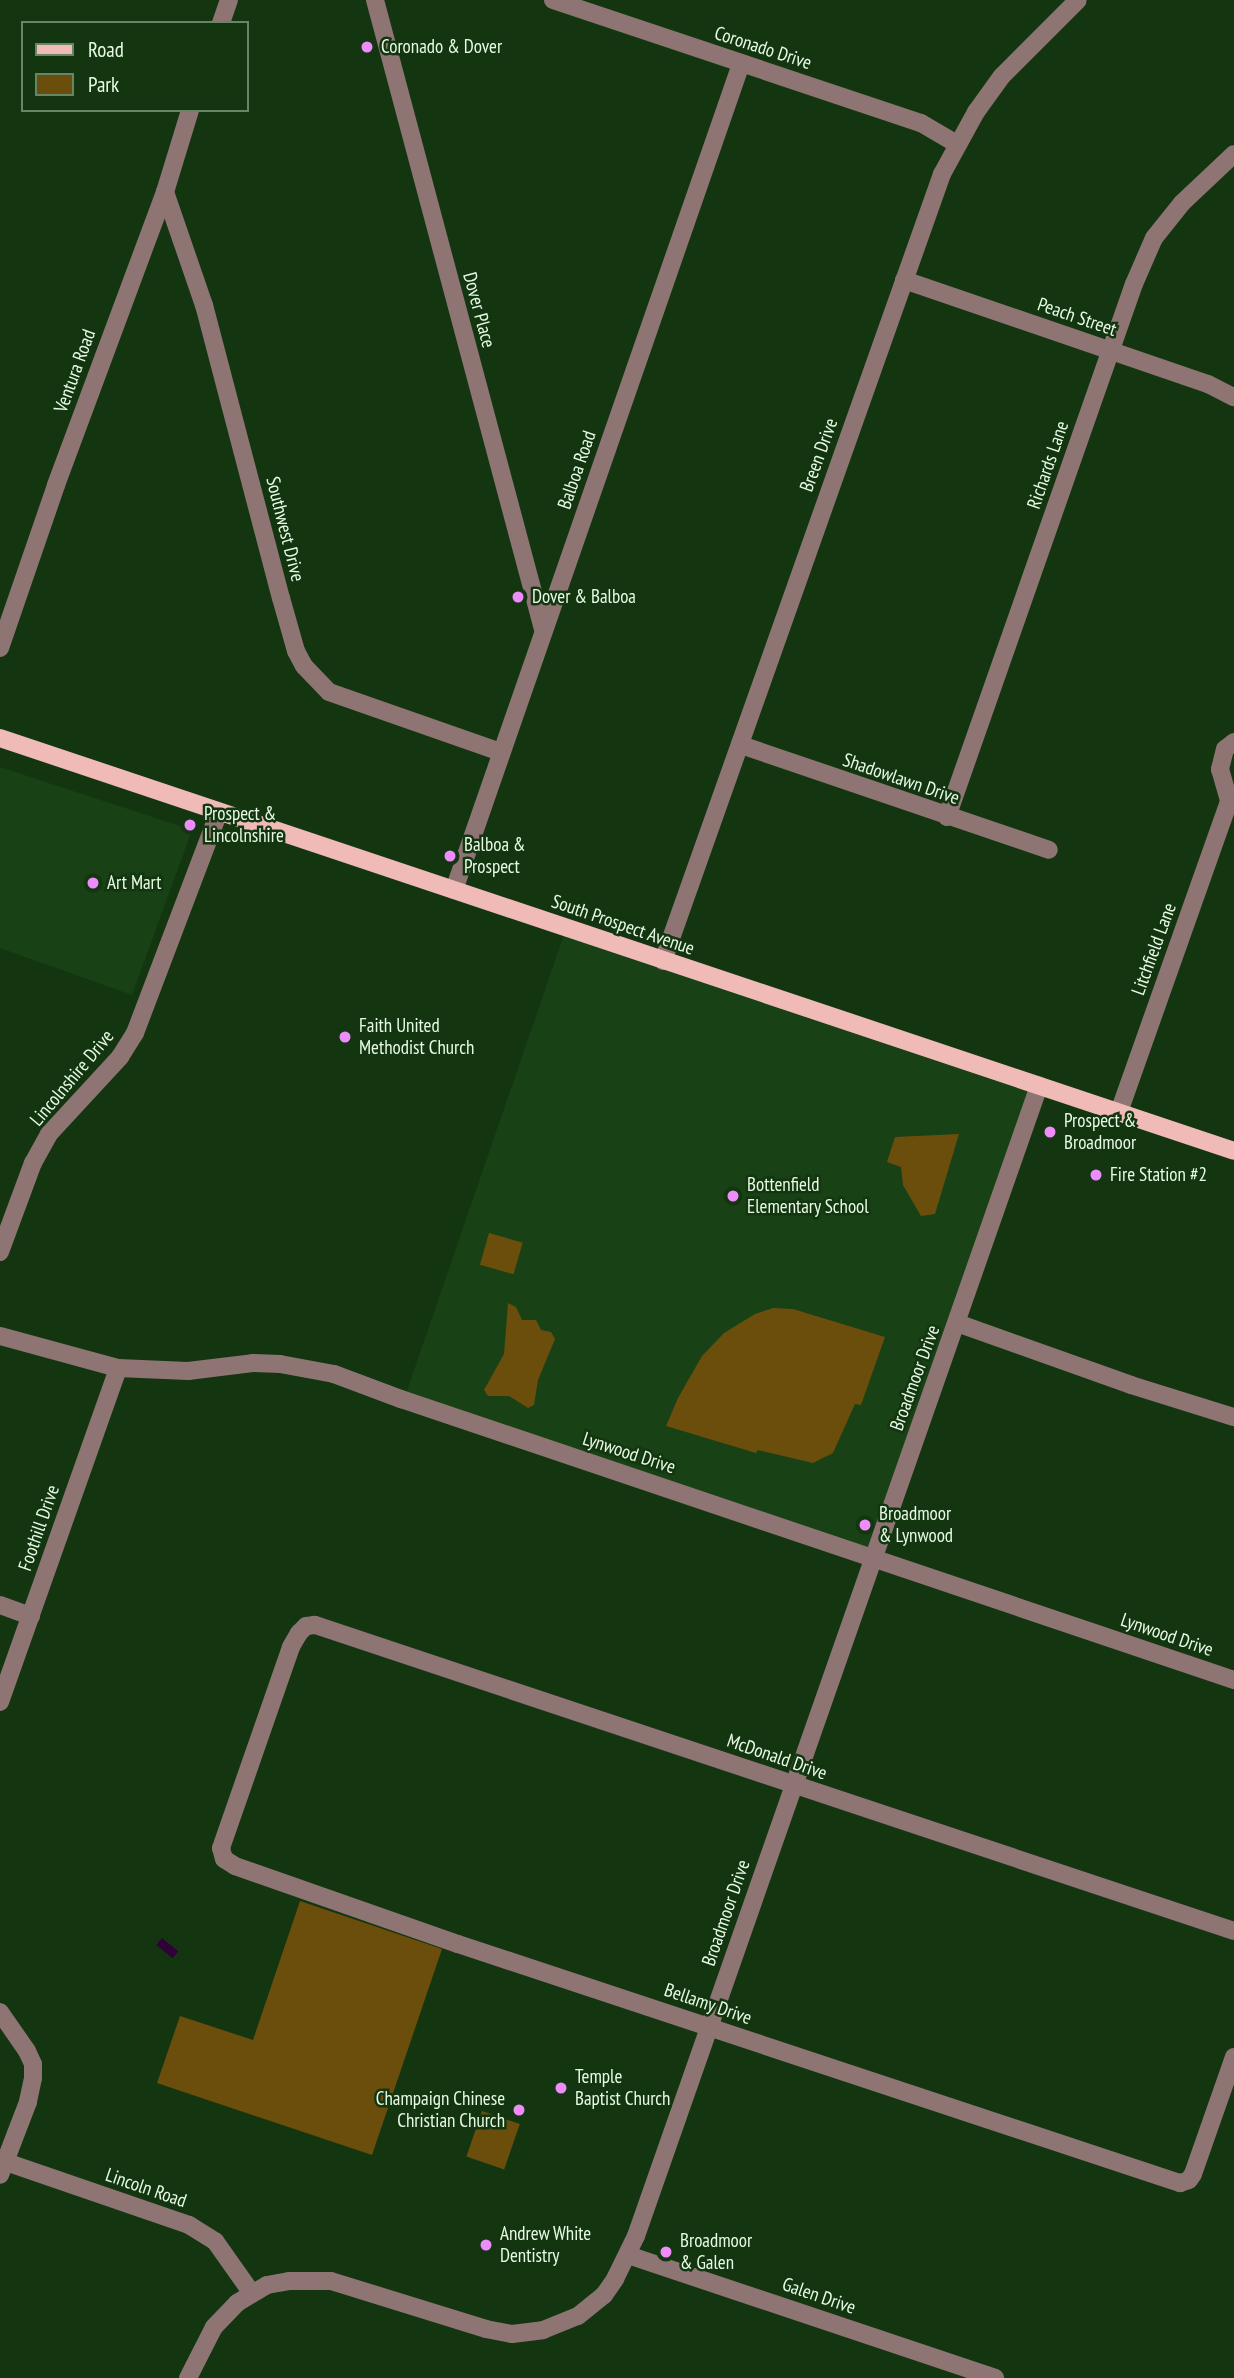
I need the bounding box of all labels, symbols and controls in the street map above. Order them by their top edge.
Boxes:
legend [21,21,248,112]
street label: Coronado Drive [712,22,814,74]
text: Road [88,36,124,63]
place label: Coronado & Dover [381,36,502,58]
marker: Coronado & Dover [359,39,375,55]
text: Park [88,71,119,98]
street label: Dover Place [458,270,500,350]
street label: Peach Street [1035,293,1119,341]
street label: Ventura Road [49,326,101,416]
street label: Breen Drive [795,415,843,495]
street label: Richards Lane [1022,418,1074,512]
street label: Balboa Road [553,428,601,512]
street label: Southwest Drive [261,474,309,584]
place label: Dover & Balboa [532,586,636,608]
marker: Dover & Balboa [510,589,526,605]
street label: Shadowlawn Drive [840,748,962,810]
place label: Prospect & Lincolnshire [204,803,284,847]
marker: Prospect & Lincolnshire [182,817,198,833]
place label: Balboa & Prospect [464,834,526,878]
marker: Balboa & Prospect [442,848,458,864]
place label: Art Mart [107,872,161,894]
marker: Art Mart [85,875,101,891]
street label: South Prospect Avenue [548,890,698,960]
street label: Litchfield Lane [1127,900,1181,998]
place label: Faith United Methodist Church [359,1015,474,1059]
street label: Lincolnshire Drive [25,1025,119,1131]
marker: Faith United Methodist Church [337,1029,353,1045]
place label: Prospect & Broadmoor [1064,1110,1136,1154]
marker: Prospect & Broadmoor [1042,1124,1058,1140]
place label: Fire Station #2 [1110,1164,1207,1186]
marker: Fire Station #2 [1088,1167,1104,1183]
place label: Bottenfield Elementary School [747,1174,869,1218]
marker: Bottenfield Elementary School [725,1188,741,1204]
street label: Broadmoor Drive [885,1322,945,1434]
street label: Lynwood Drive [580,1427,678,1479]
street label: Foothill Drive [14,1482,64,1574]
place label: Broadmoor & Lynwood [879,1503,953,1547]
marker: Broadmoor & Lynwood [857,1517,873,1533]
street label: Lynwood Drive [1118,1609,1216,1661]
street label: McDonald Drive [724,1729,830,1785]
street label: Broadmoor Drive [697,1857,755,1969]
street label: Bellamy Drive [661,1978,755,2030]
place label: Temple Baptist Church [575,2066,670,2110]
marker: Temple Baptist Church [553,2080,569,2096]
place label: Champaign Chinese Christian Church [376,2088,505,2132]
marker: Champaign Chinese Christian Church [511,2102,527,2118]
street label: Lincoln Road [102,2164,190,2212]
place label: Andrew White Dentistry [500,2223,592,2267]
place label: Broadmoor & Galen [680,2230,752,2274]
marker: Andrew White Dentistry [478,2237,494,2253]
marker: Broadmoor & Galen [658,2244,674,2260]
street label: Galen Drive [779,2273,859,2319]

